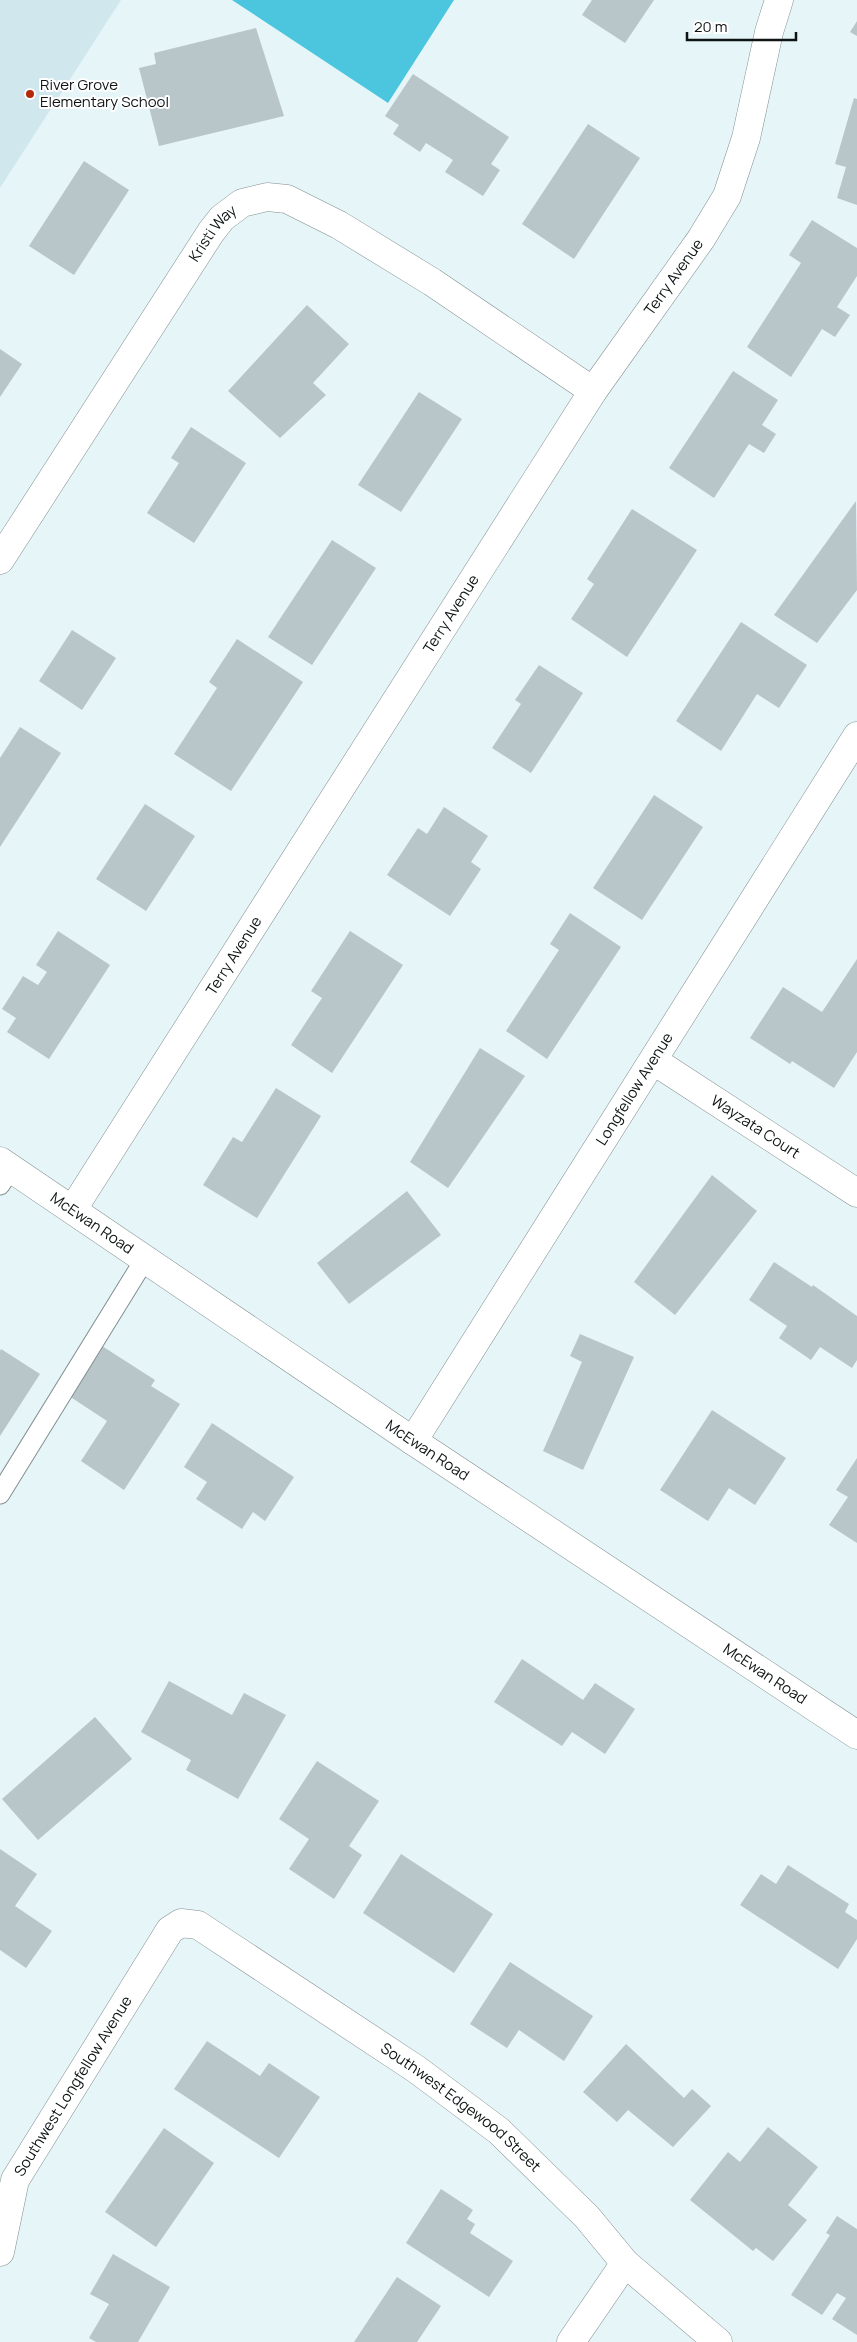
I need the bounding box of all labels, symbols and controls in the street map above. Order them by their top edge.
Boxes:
scale bar [687,10,796,42]
text: 20 m [694,16,727,37]
place label: River Grove Elementary School [40,74,169,112]
marker: River Grove Elementary School [24,88,36,100]
street label: Kristi Way [184,200,241,266]
street label: Terry Avenue [639,234,708,319]
street label: Terry Avenue [418,570,484,657]
street label: Terry Avenue [201,912,267,999]
street label: Longfellow Avenue [591,1028,678,1149]
street label: Wayzata Court [707,1090,804,1163]
street label: McEwan Road [46,1187,138,1259]
street label: McEwan Road [382,1414,473,1485]
street label: McEwan Road [719,1638,811,1709]
street label: Southwest Longfellow Avenue [9,1992,137,2180]
street label: Southwest Edgewood Street [377,2038,546,2176]

